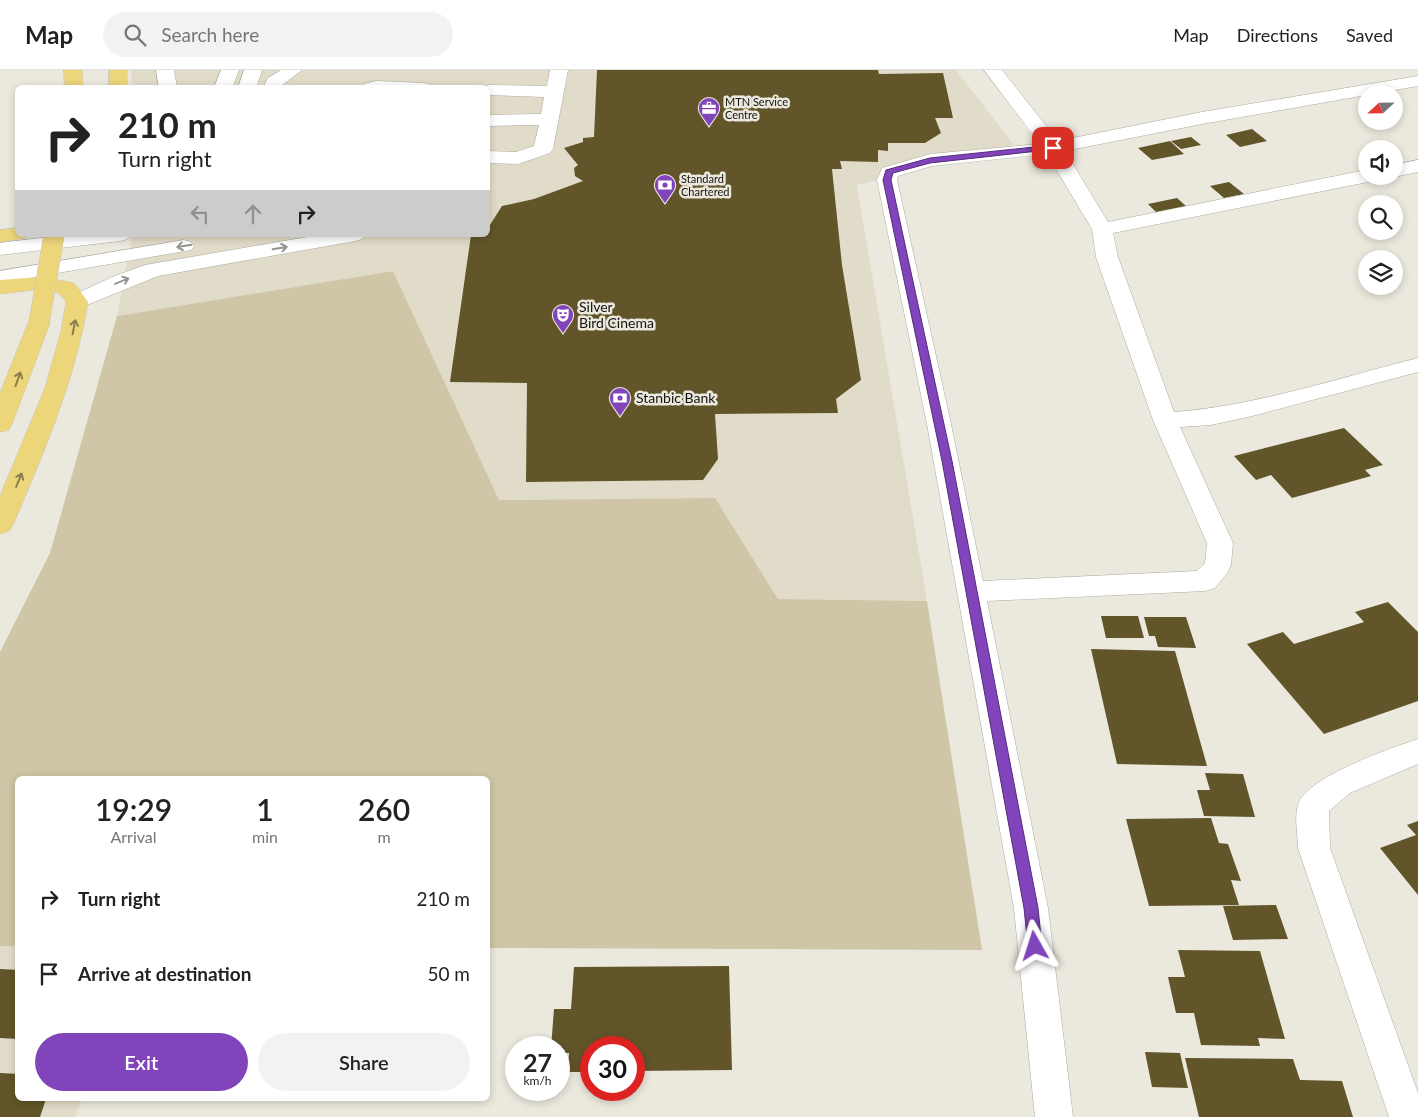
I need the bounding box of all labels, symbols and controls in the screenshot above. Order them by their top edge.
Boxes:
search box [103,12,453,57]
text: Map [25,20,73,49]
icon: search [121,21,149,49]
text: Search here [161,23,259,46]
text: Map [1173,24,1209,46]
text: Directions [1237,24,1318,46]
text: Saved [1346,24,1393,46]
north arrow [1358,85,1402,130]
map controls [1358,85,1403,295]
place label: MTN Service Centre [725,95,788,121]
office icon: MTN Service Centre [697,96,721,127]
text: 210 m [118,103,217,145]
icon: right [35,105,100,170]
pin [1032,127,1074,169]
icon: arrive [1039,134,1067,162]
button: sound [1358,140,1403,185]
text: Turn right [118,145,212,172]
place label: Standard Chartered [681,172,729,198]
bank icon: Standard Chartered [653,173,677,204]
button: search [1358,195,1403,240]
icon: left [186,200,214,228]
icon: ahead [239,200,267,228]
icon: right [292,200,320,228]
one-way arrow [177,241,193,251]
one-way arrow [272,242,288,252]
button: layers [1358,250,1403,295]
one-way arrow [114,276,129,286]
place label: Silver Bird Cinema [579,298,654,331]
theatre icon: Silver Bird Cinema [551,303,575,334]
one-way arrow [69,320,79,336]
one-way arrow [14,372,23,387]
bank icon: Stanbic Bank [608,386,632,417]
place label: Stanbic Bank [636,389,716,406]
one-way arrow [15,473,25,488]
text: 19:29 [95,791,172,827]
text: 1 [256,791,274,827]
text: 260 [358,791,410,827]
text: Arrival [110,827,157,846]
text: min [252,827,278,846]
text: m [377,827,391,846]
icon: right [35,885,63,913]
text: Turn right [78,887,160,910]
text: 210 m [416,887,470,910]
position arrow [1008,919,1060,971]
icon: arrive [35,960,63,988]
text: Arrive at destination [78,962,251,985]
text: 50 m [427,962,470,985]
button: Exit [35,1033,248,1091]
button: Share [258,1033,470,1091]
speed limit sign: 30 [580,1036,645,1101]
text: 27 [523,1047,552,1077]
text: km/h [523,1073,552,1088]

